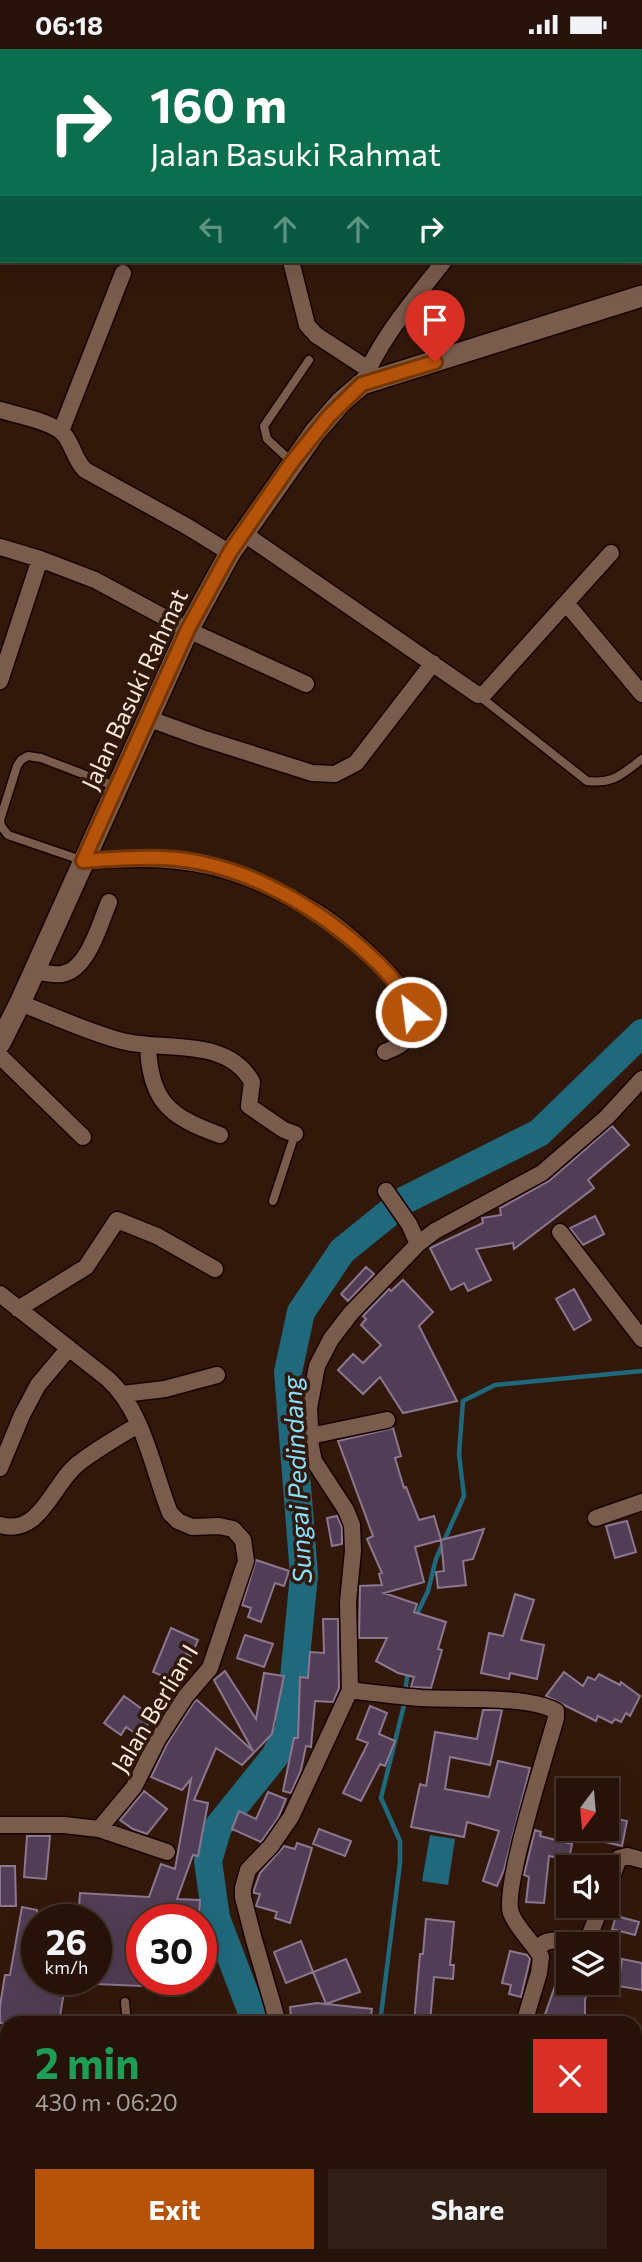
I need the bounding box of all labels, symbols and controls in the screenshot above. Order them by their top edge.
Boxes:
text: 06:18 [35,9,103,40]
text: 160 m [150,73,287,133]
icon: right [35,77,126,168]
text: Jalan Basuki Rahmat [150,133,441,173]
icon: left [193,210,231,248]
icon: ahead [266,210,304,248]
icon: ahead [339,210,377,248]
icon: right [412,210,450,248]
pin [405,290,465,362]
icon: arrive [416,301,454,339]
street label: Jalan Basuki Rahmat [75,584,193,794]
position arrow [374,975,448,1049]
water label: Sungai Pedindang [275,1375,317,1584]
street label: Jalan Berlian I [104,1639,204,1777]
north arrow [556,1778,620,1841]
map controls [556,1778,619,1995]
button: sound [556,1855,619,1918]
speed limit sign: 30 [126,1904,217,1995]
text: 26 [46,1919,87,1962]
button: layers [556,1932,619,1995]
text: km/h [45,1956,88,1978]
text: 2 min [35,2036,140,2088]
button: close [533,2039,607,2113]
text: 430 m · 06:20 [35,2088,178,2116]
button: Exit [35,2169,314,2249]
button: Share [328,2169,607,2249]

